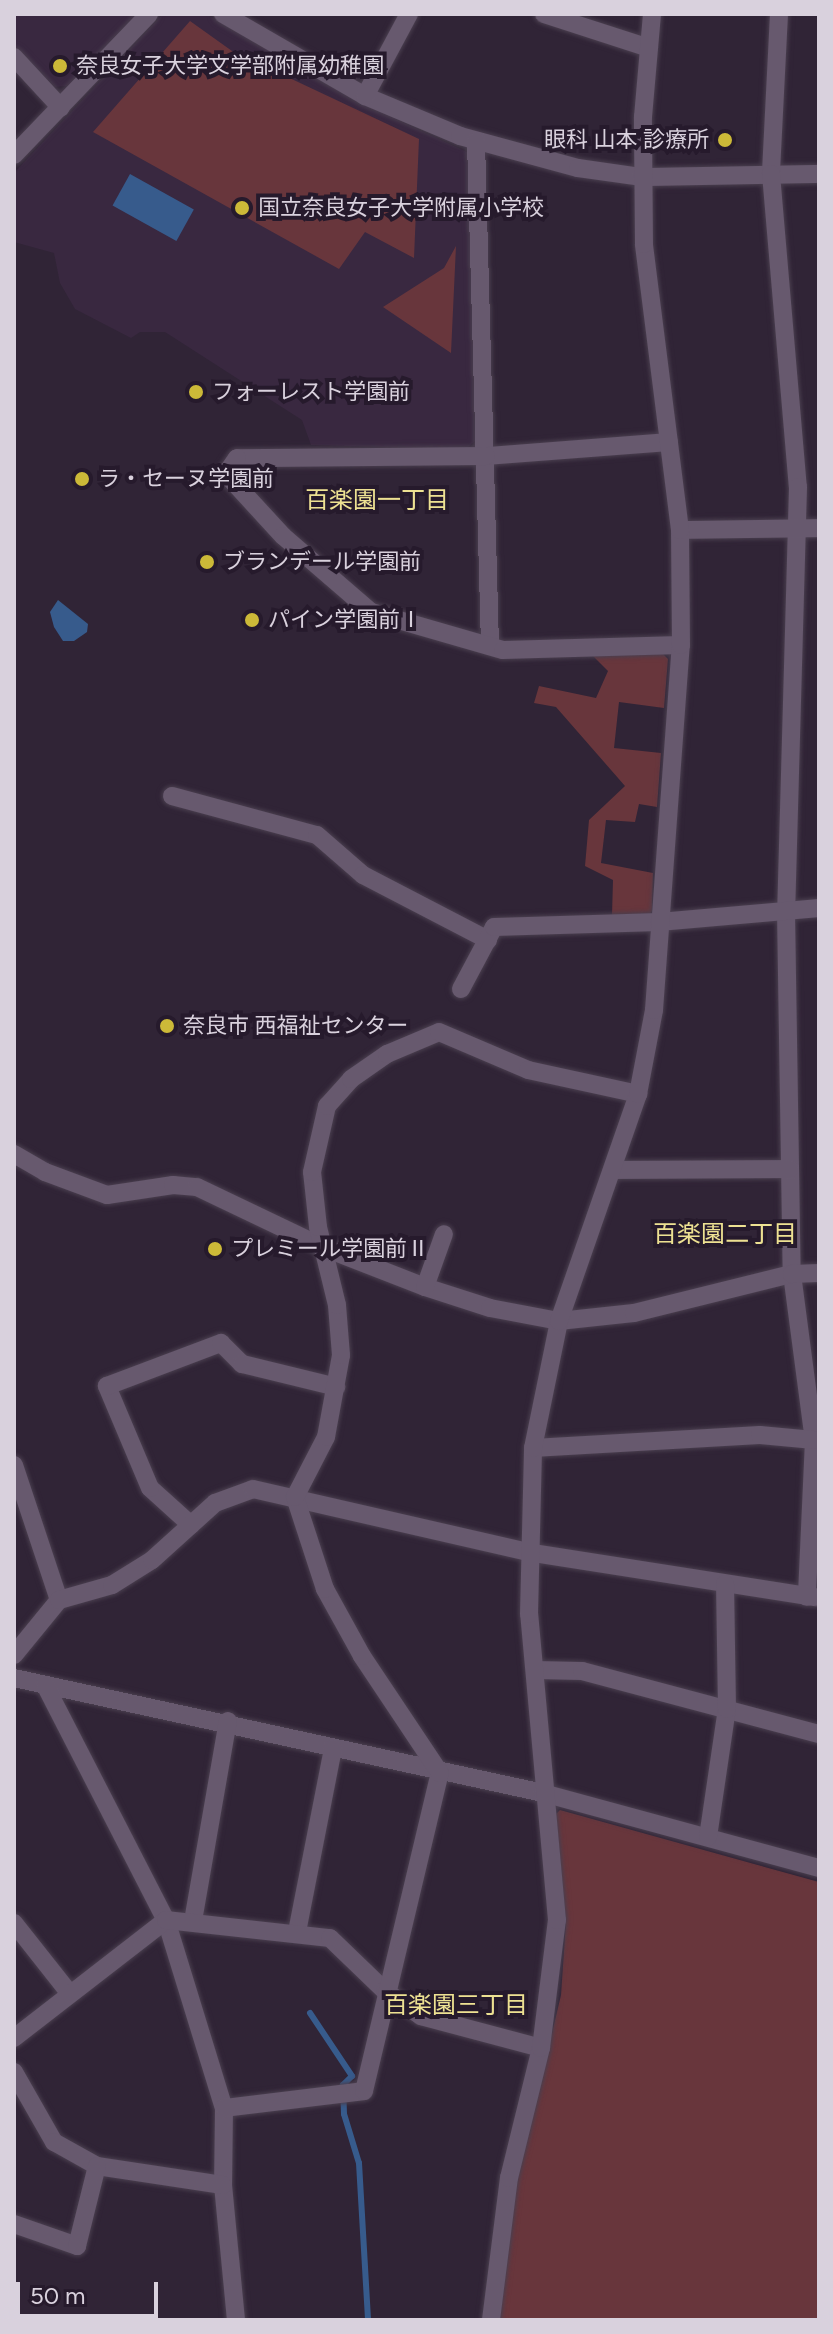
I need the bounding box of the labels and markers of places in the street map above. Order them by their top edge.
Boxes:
place label: 奈良女子大学文学部附属幼稚園 [76,53,384,79]
marker: 奈良女子大学文学部附属幼稚園 [51,57,69,75]
place label: 眼科 山本 診療所 [544,127,709,153]
marker: 眼科 山本 診療所 [716,131,734,149]
place label: 国立奈良女子大学附属小学校 [258,195,544,221]
marker: 国立奈良女子大学附属小学校 [233,199,251,217]
place label: フォーレスト学園前 [212,379,410,405]
marker: フォーレスト学園前 [187,383,205,401]
place label: ラ・セーヌ学園前 [98,466,274,492]
marker: ラ・セーヌ学園前 [73,470,91,488]
place label: ブランデール学園前 [223,549,421,575]
marker: ブランデール学園前 [198,553,216,571]
place label: パイン学園前Ⅰ [268,607,422,633]
marker: パイン学園前Ⅰ [243,611,261,629]
place label: 奈良市 西福祉センター [183,1013,408,1039]
marker: 奈良市 西福祉センター [158,1017,176,1035]
place label: プレミール学園前Ⅱ [231,1236,429,1262]
marker: プレミール学園前Ⅱ [206,1240,224,1258]

